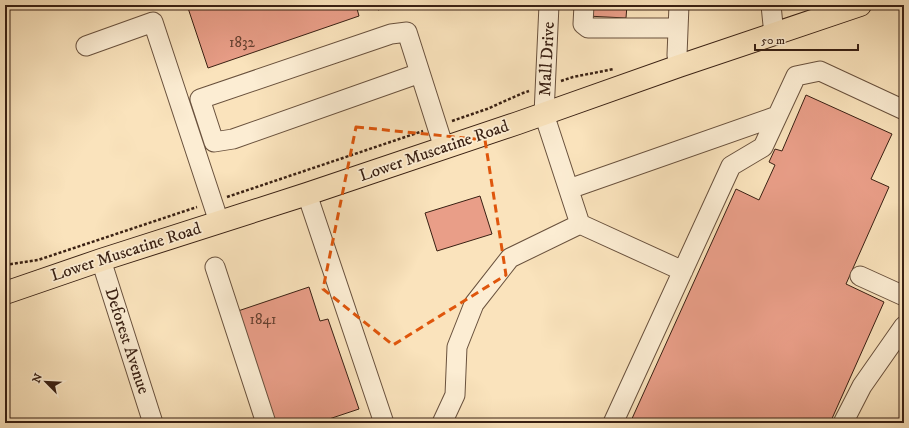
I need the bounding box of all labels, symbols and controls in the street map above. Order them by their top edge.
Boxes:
street label: Mall Drive [534,21,560,97]
scale bar [755,26,858,52]
house number: 1832 [229,33,256,52]
text: 50 m [761,33,785,48]
street label: Lower Muscatine Road [356,115,512,187]
street label: Lower Muscatine Road [48,217,204,287]
street label: Deforest Avenue [99,285,155,397]
house number: 1841 [249,310,277,329]
north arrow [26,362,66,402]
text: N [30,371,46,385]

